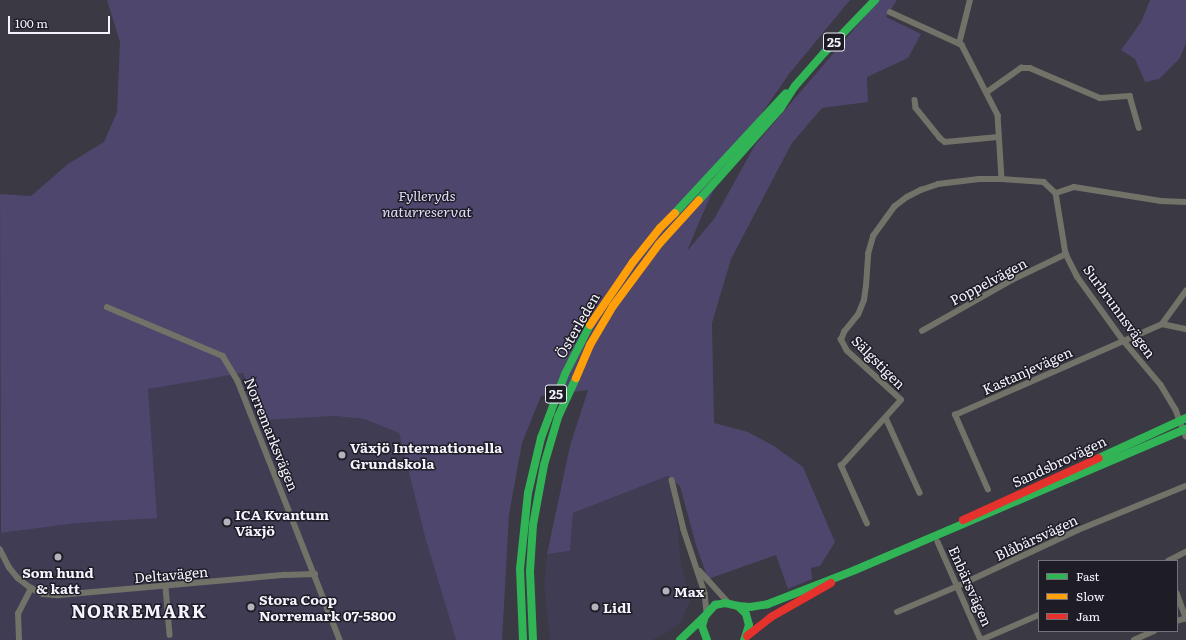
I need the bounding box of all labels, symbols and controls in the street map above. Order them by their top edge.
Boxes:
scale bar [10,8,112,34]
text: 100 m [15,14,48,32]
road number: 25 [822,31,846,53]
park label: Fylleryds naturreservat [382,187,472,220]
street label: Poppelvägen [947,254,1029,308]
street label: Surbrunnsvägen [1080,261,1160,361]
street label: Österleden [552,289,602,361]
street label: Sälgstigen [849,332,909,392]
street label: Kastanjevägen [979,343,1075,397]
street label: Norremarksvägen [242,375,302,493]
road number: 25 [544,383,568,405]
street label: Sandsbrovägen [1009,432,1109,490]
place label: Växjö Internationella Grundskola [350,439,502,472]
marker: Växjö Internationella Grundskola [337,450,347,460]
place label: ICA Kvantum Växjö [235,506,329,538]
street label: Blåbärsvägen [992,511,1080,563]
marker: ICA Kvantum Växjö [222,517,232,527]
street label: Enbärsvägen [946,543,996,629]
marker: Som hund & katt [53,552,63,562]
legend [1038,560,1178,632]
street label: Deltavägen [133,562,209,586]
place label: Som hund & katt [22,564,94,596]
text: Fast [1076,567,1099,585]
place label: Max [674,583,704,599]
marker: Max [661,586,671,596]
text: Slow [1076,587,1104,605]
place label: Stora Coop Norremark 07-5800 [259,591,396,624]
place label: Lidl [603,599,631,615]
district label: NORREMARK [71,600,207,622]
marker: Stora Coop Norremark 07-5800 [246,602,256,612]
marker: Lidl [590,602,600,612]
text: Jam [1076,607,1100,625]

